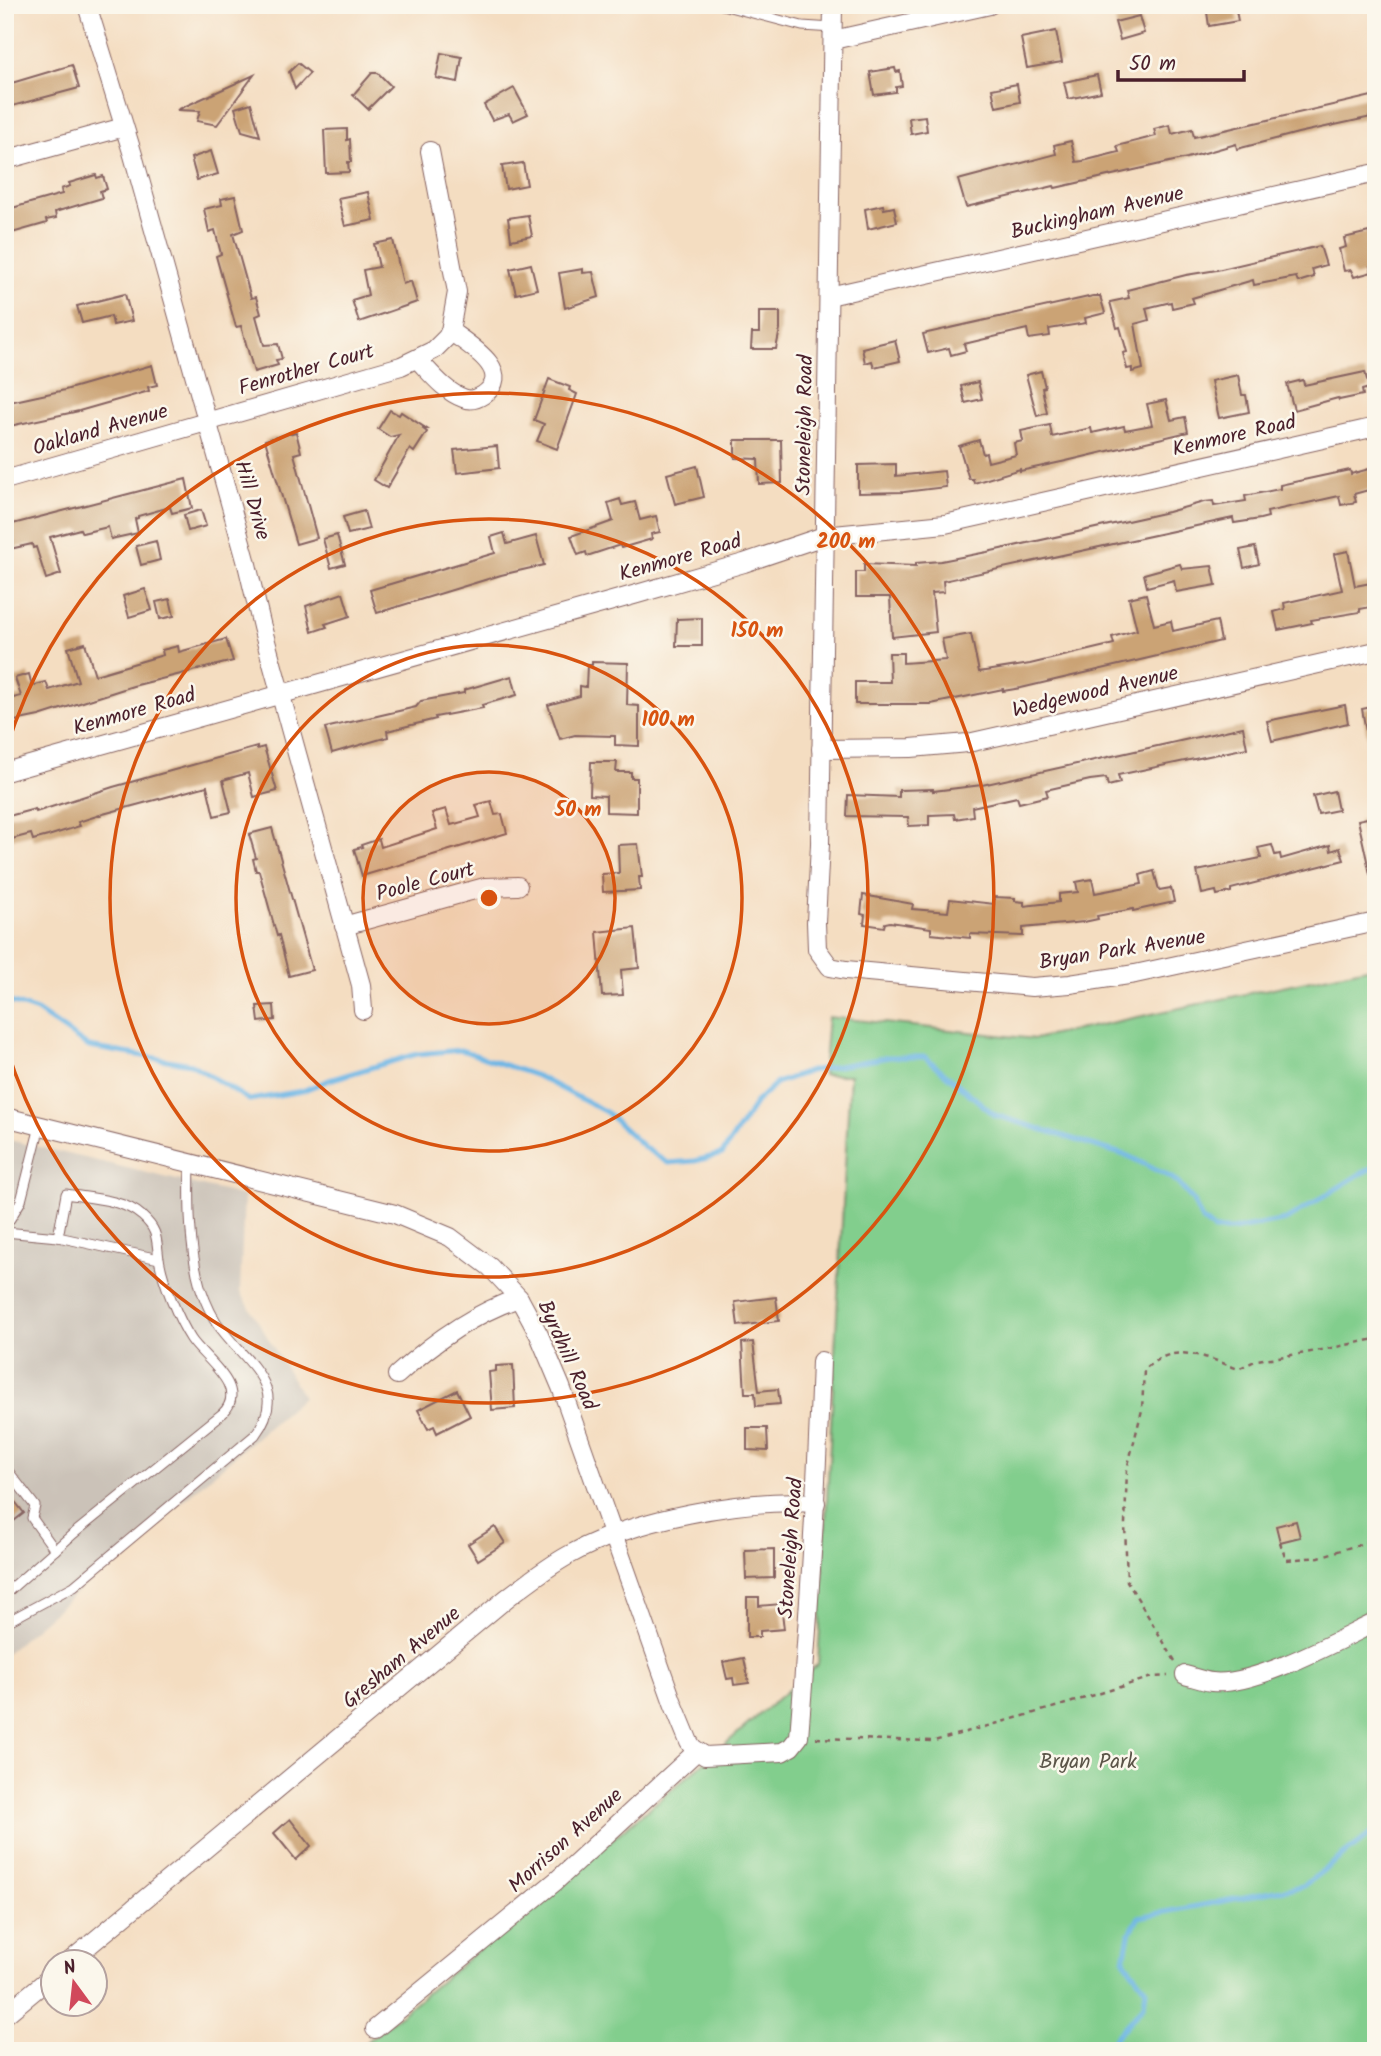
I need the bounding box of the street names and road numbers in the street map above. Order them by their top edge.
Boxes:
street label: Buckingham Avenue [1007,177,1188,249]
street label: Fenrother Court [235,335,379,406]
street label: Stoneleigh Road [788,354,823,496]
street label: Oakland Avenue [29,395,173,466]
street label: Kenmore Road [1169,406,1300,467]
street label: Hill Drive [224,457,279,545]
street label: Kenmore Road [615,525,746,592]
street label: Wedgewood Avenue [1009,657,1182,728]
street label: Kenmore Road [69,679,200,746]
street label: Poole Court [372,853,479,911]
street label: Bryan Park Avenue [1037,921,1208,980]
street label: Byrdhill Road [528,1295,606,1417]
street label: Stoneleigh Road [770,1476,813,1619]
street label: Gresham Avenue [335,1598,469,1718]
street label: Morrison Avenue [501,1780,631,1902]

